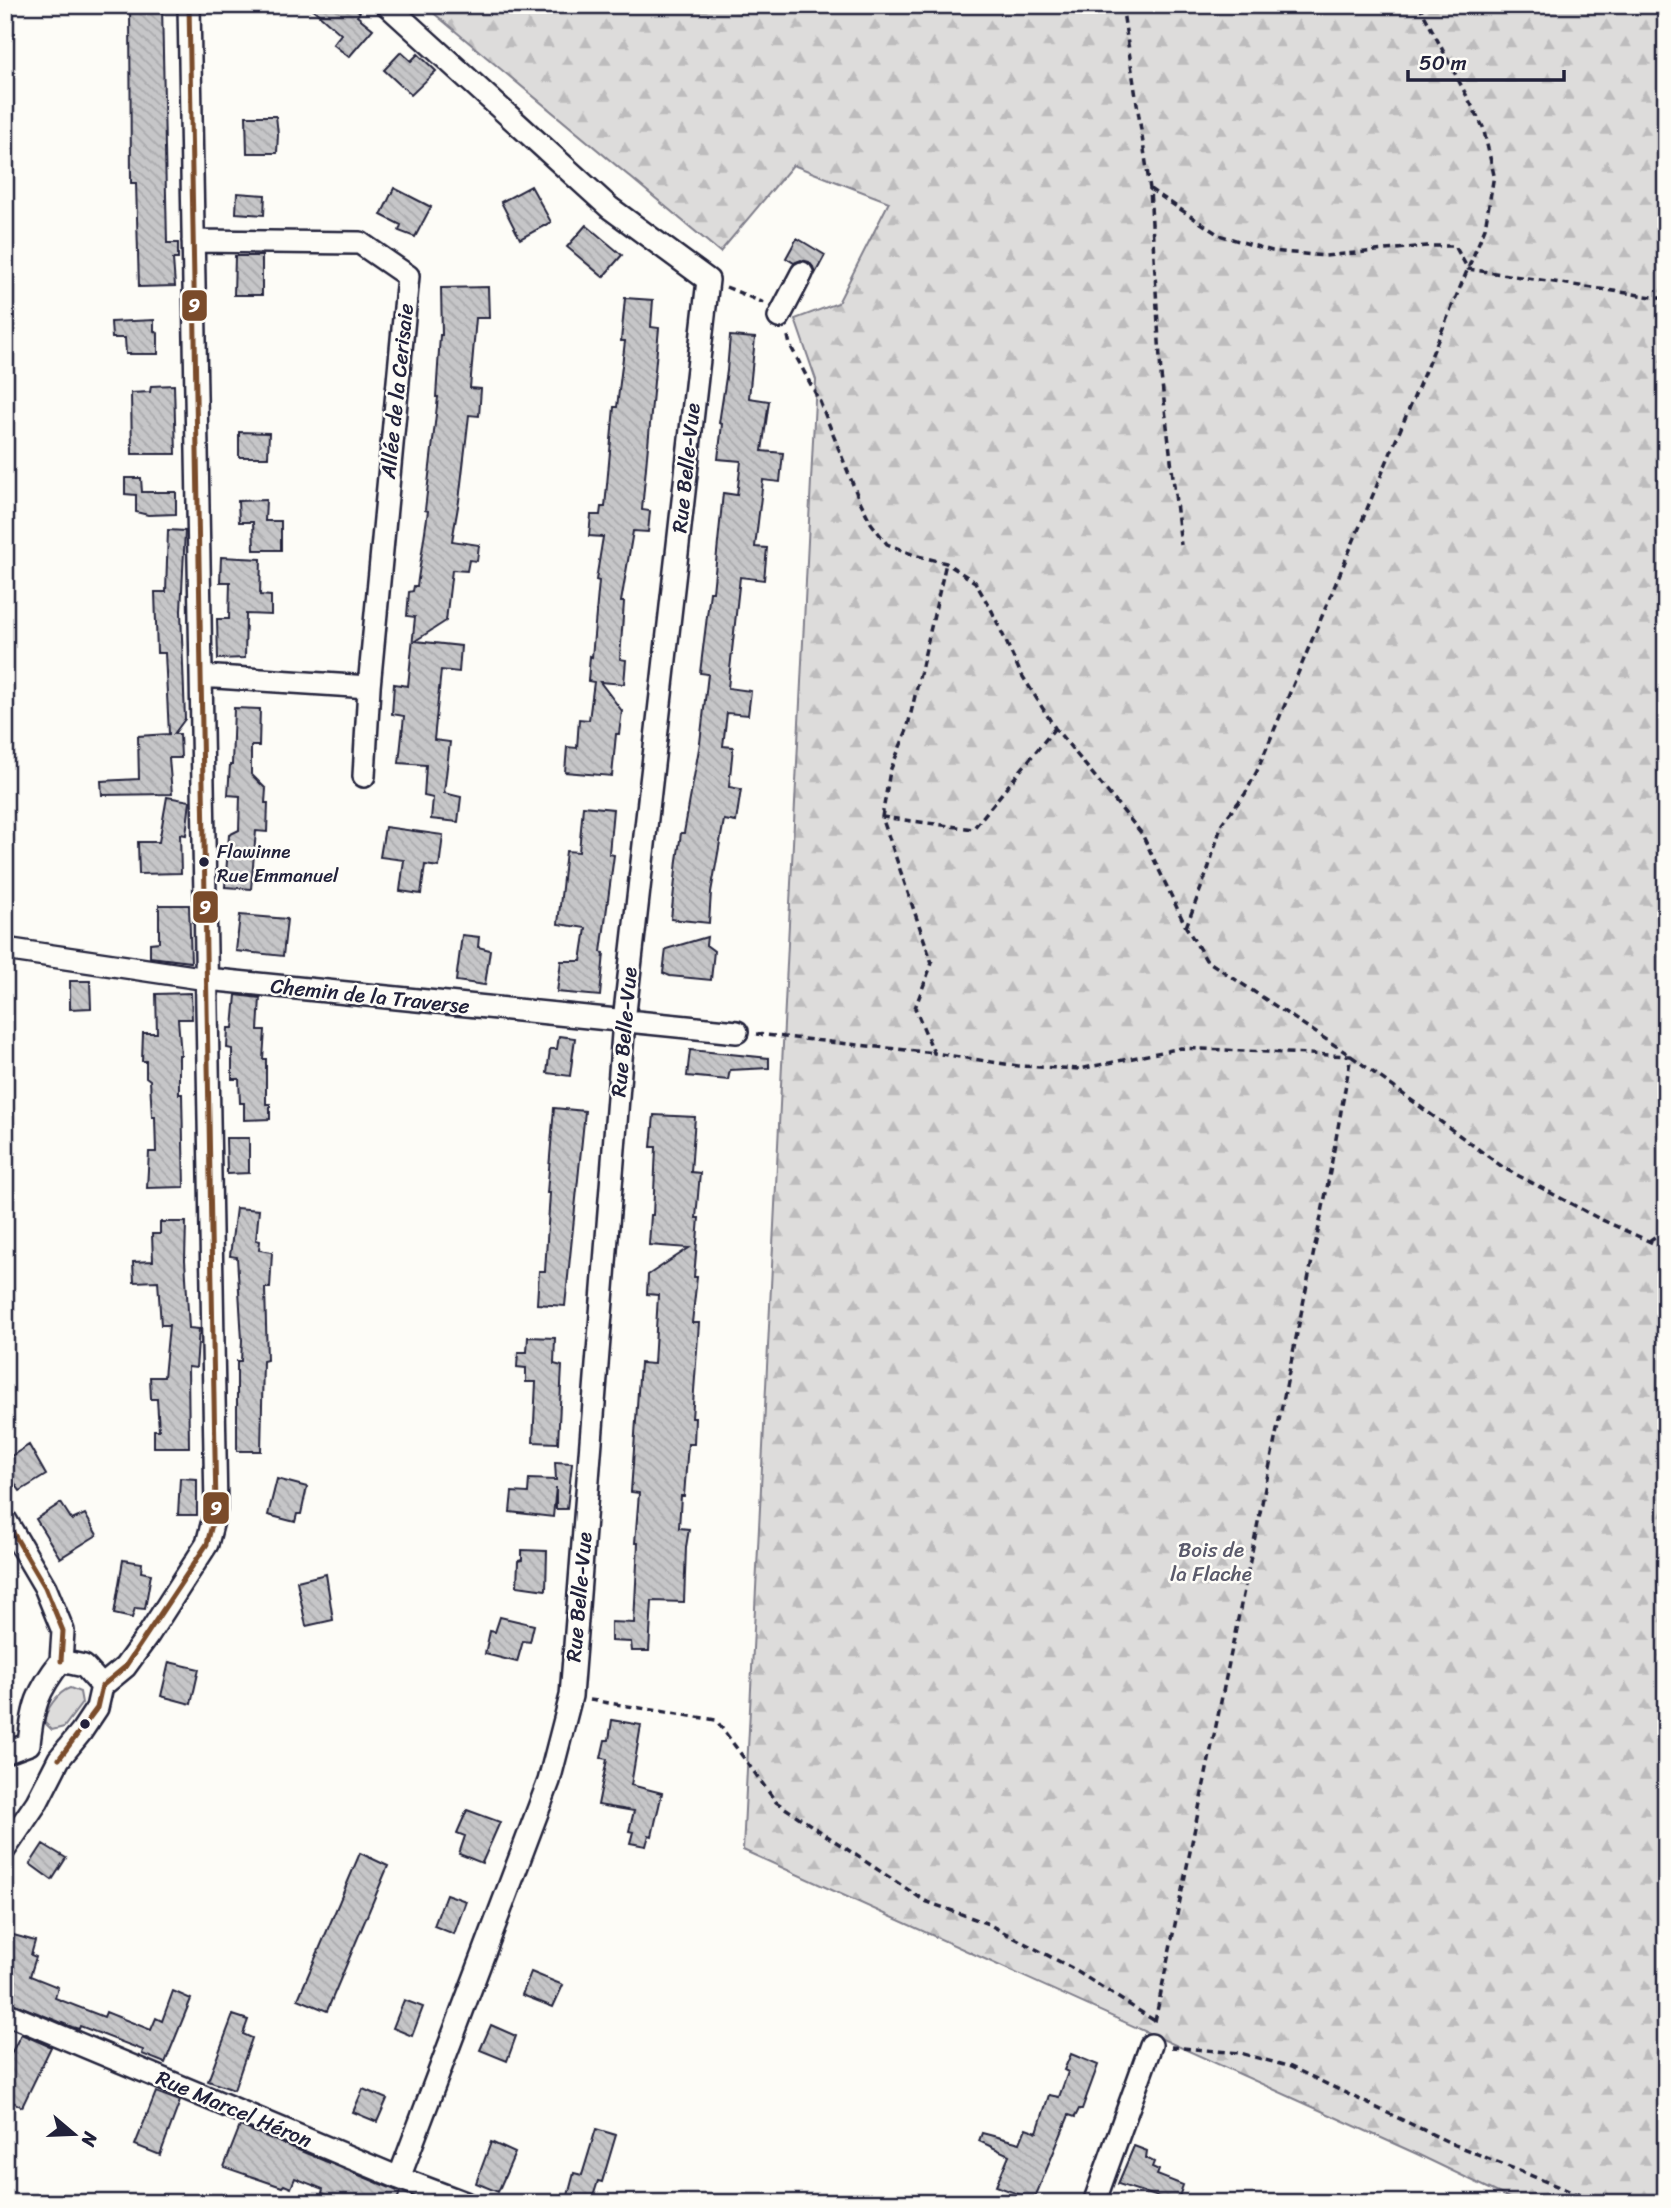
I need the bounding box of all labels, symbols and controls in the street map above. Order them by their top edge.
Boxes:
scale bar [1408,38,1564,82]
text: 50 m [1419,44,1467,82]
line badge: 9 [181,289,208,322]
text: 9 [188,289,200,322]
street label: Allée de la Cerisaie [369,301,425,482]
street label: Rue Belle-Vue [660,401,712,535]
place label: Flawinne Rue Emmanuel [217,835,339,892]
marker: Flawinne Rue Emmanuel [197,855,211,869]
line badge: 9 [192,890,219,924]
text: 9 [199,891,211,924]
street label: Rue Belle-Vue [599,965,649,1099]
street label: Chemin de la Traverse [269,967,472,1025]
line badge: 9 [202,1491,230,1525]
text: 9 [210,1492,222,1525]
street label: Rue Belle-Vue [554,1530,604,1664]
park label: Bois de la Flache [1170,1531,1252,1593]
unlabelled marker [78,1717,92,1731]
street label: Rue Marcel Héron [150,2059,318,2159]
north arrow [38,2100,108,2170]
text: N [72,2127,108,2152]

